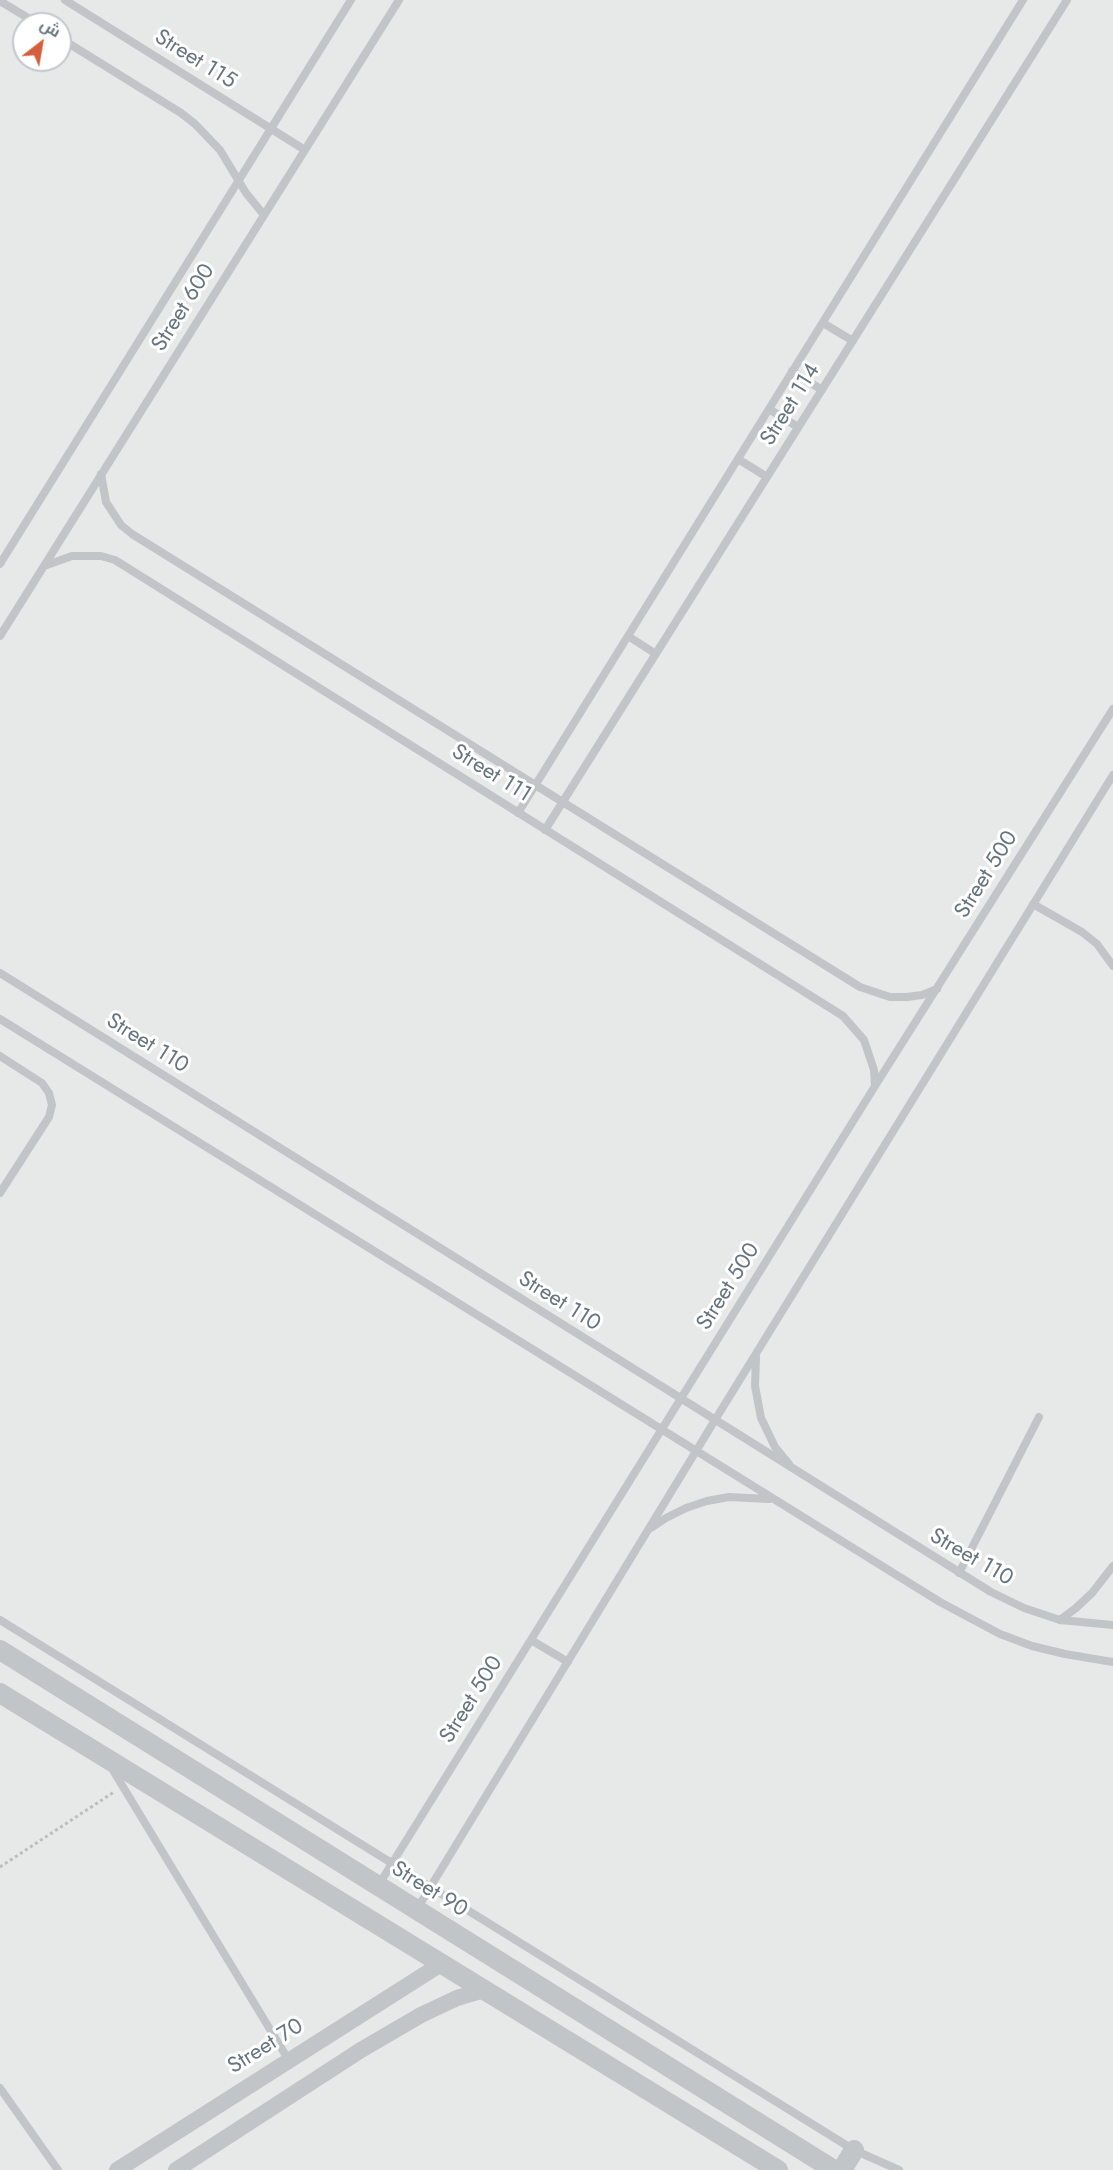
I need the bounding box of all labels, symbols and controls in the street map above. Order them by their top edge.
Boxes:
north arrow [12,12,72,72]
text: ش [36,13,65,43]
street label: Street 115 [149,25,241,95]
street label: Street 600 [147,259,221,357]
street label: Street 114 [756,359,826,451]
street label: Street 111 [446,739,536,809]
street label: Street 500 [950,826,1024,924]
street label: Street 110 [101,1008,193,1080]
street label: Street 500 [692,1238,766,1336]
street label: Street 110 [513,1266,605,1338]
street label: Street 110 [925,1524,1017,1592]
street label: Street 500 [435,1651,509,1749]
street label: Street 90 [386,1856,472,1924]
street label: Street 70 [223,2014,309,2080]

